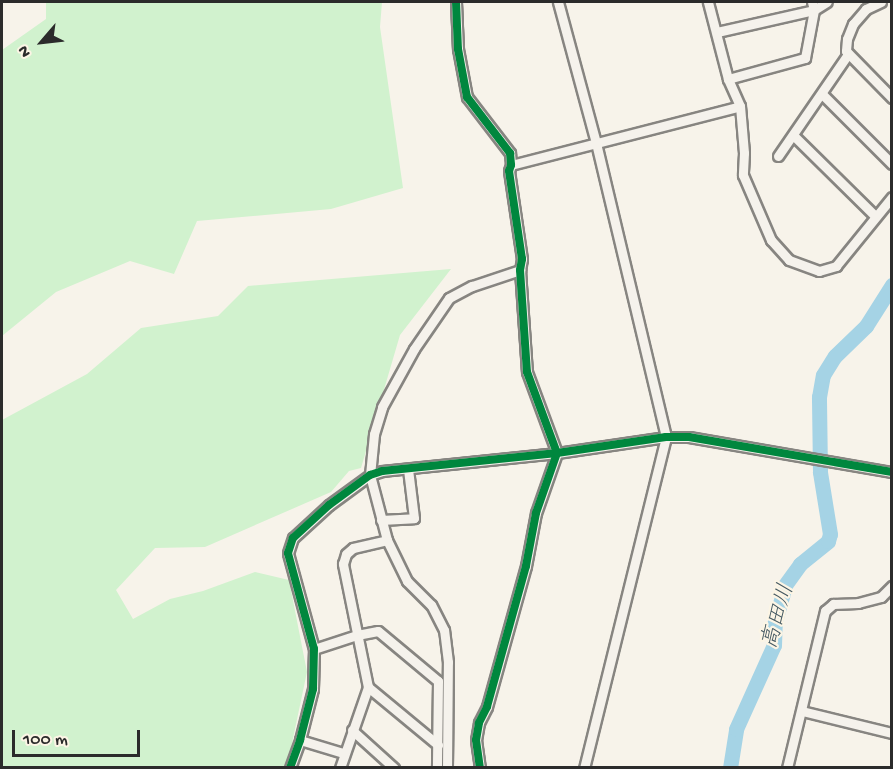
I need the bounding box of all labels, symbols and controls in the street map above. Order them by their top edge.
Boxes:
north arrow [12,12,72,72]
text: N [15,42,37,60]
water label: 高田川 [758,582,802,652]
scale bar [15,718,142,756]
text: 100 m [23,730,68,751]

